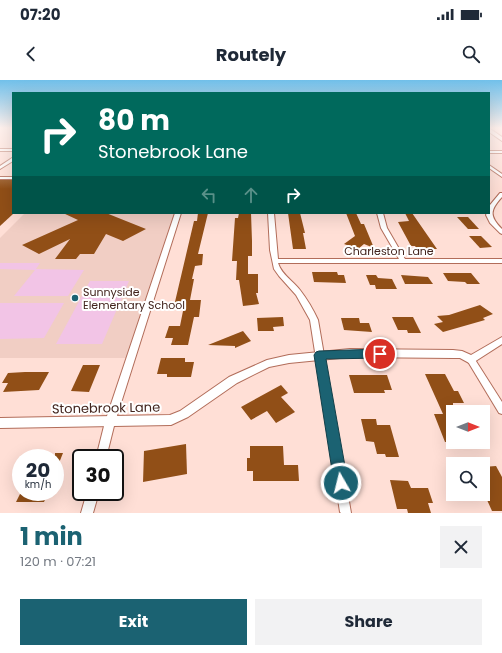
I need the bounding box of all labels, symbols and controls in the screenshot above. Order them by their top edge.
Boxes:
text: 07:20 [20,4,60,25]
text: Routely [216,42,286,67]
icon: back [20,43,42,65]
icon: search [460,43,482,65]
text: 80 m [98,101,170,140]
icon: right [32,108,84,160]
text: Stonebrook Lane [98,139,248,164]
icon: left [198,184,220,206]
icon: ahead [240,184,262,206]
icon: right [282,184,304,206]
street label: Charleston Lane [344,243,434,259]
place label: Sunnyside Elementary School [83,284,185,313]
marker: Sunnyside Elementary School [70,293,80,303]
pin [363,337,397,371]
icon: arrive [369,343,391,365]
street label: Stonebrook Lane [52,398,160,418]
north arrow [446,405,490,449]
map controls [446,405,490,501]
speed limit sign: 30 [72,449,124,501]
text: 20 [26,456,50,484]
button: search [446,457,490,501]
position arrow [320,462,362,504]
text: km/h [25,477,51,492]
text: 1 min [20,520,83,553]
button: close [440,526,482,568]
text: 120 m · 07:21 [20,552,96,571]
button: Exit [20,599,247,645]
button: Share [255,599,482,645]

